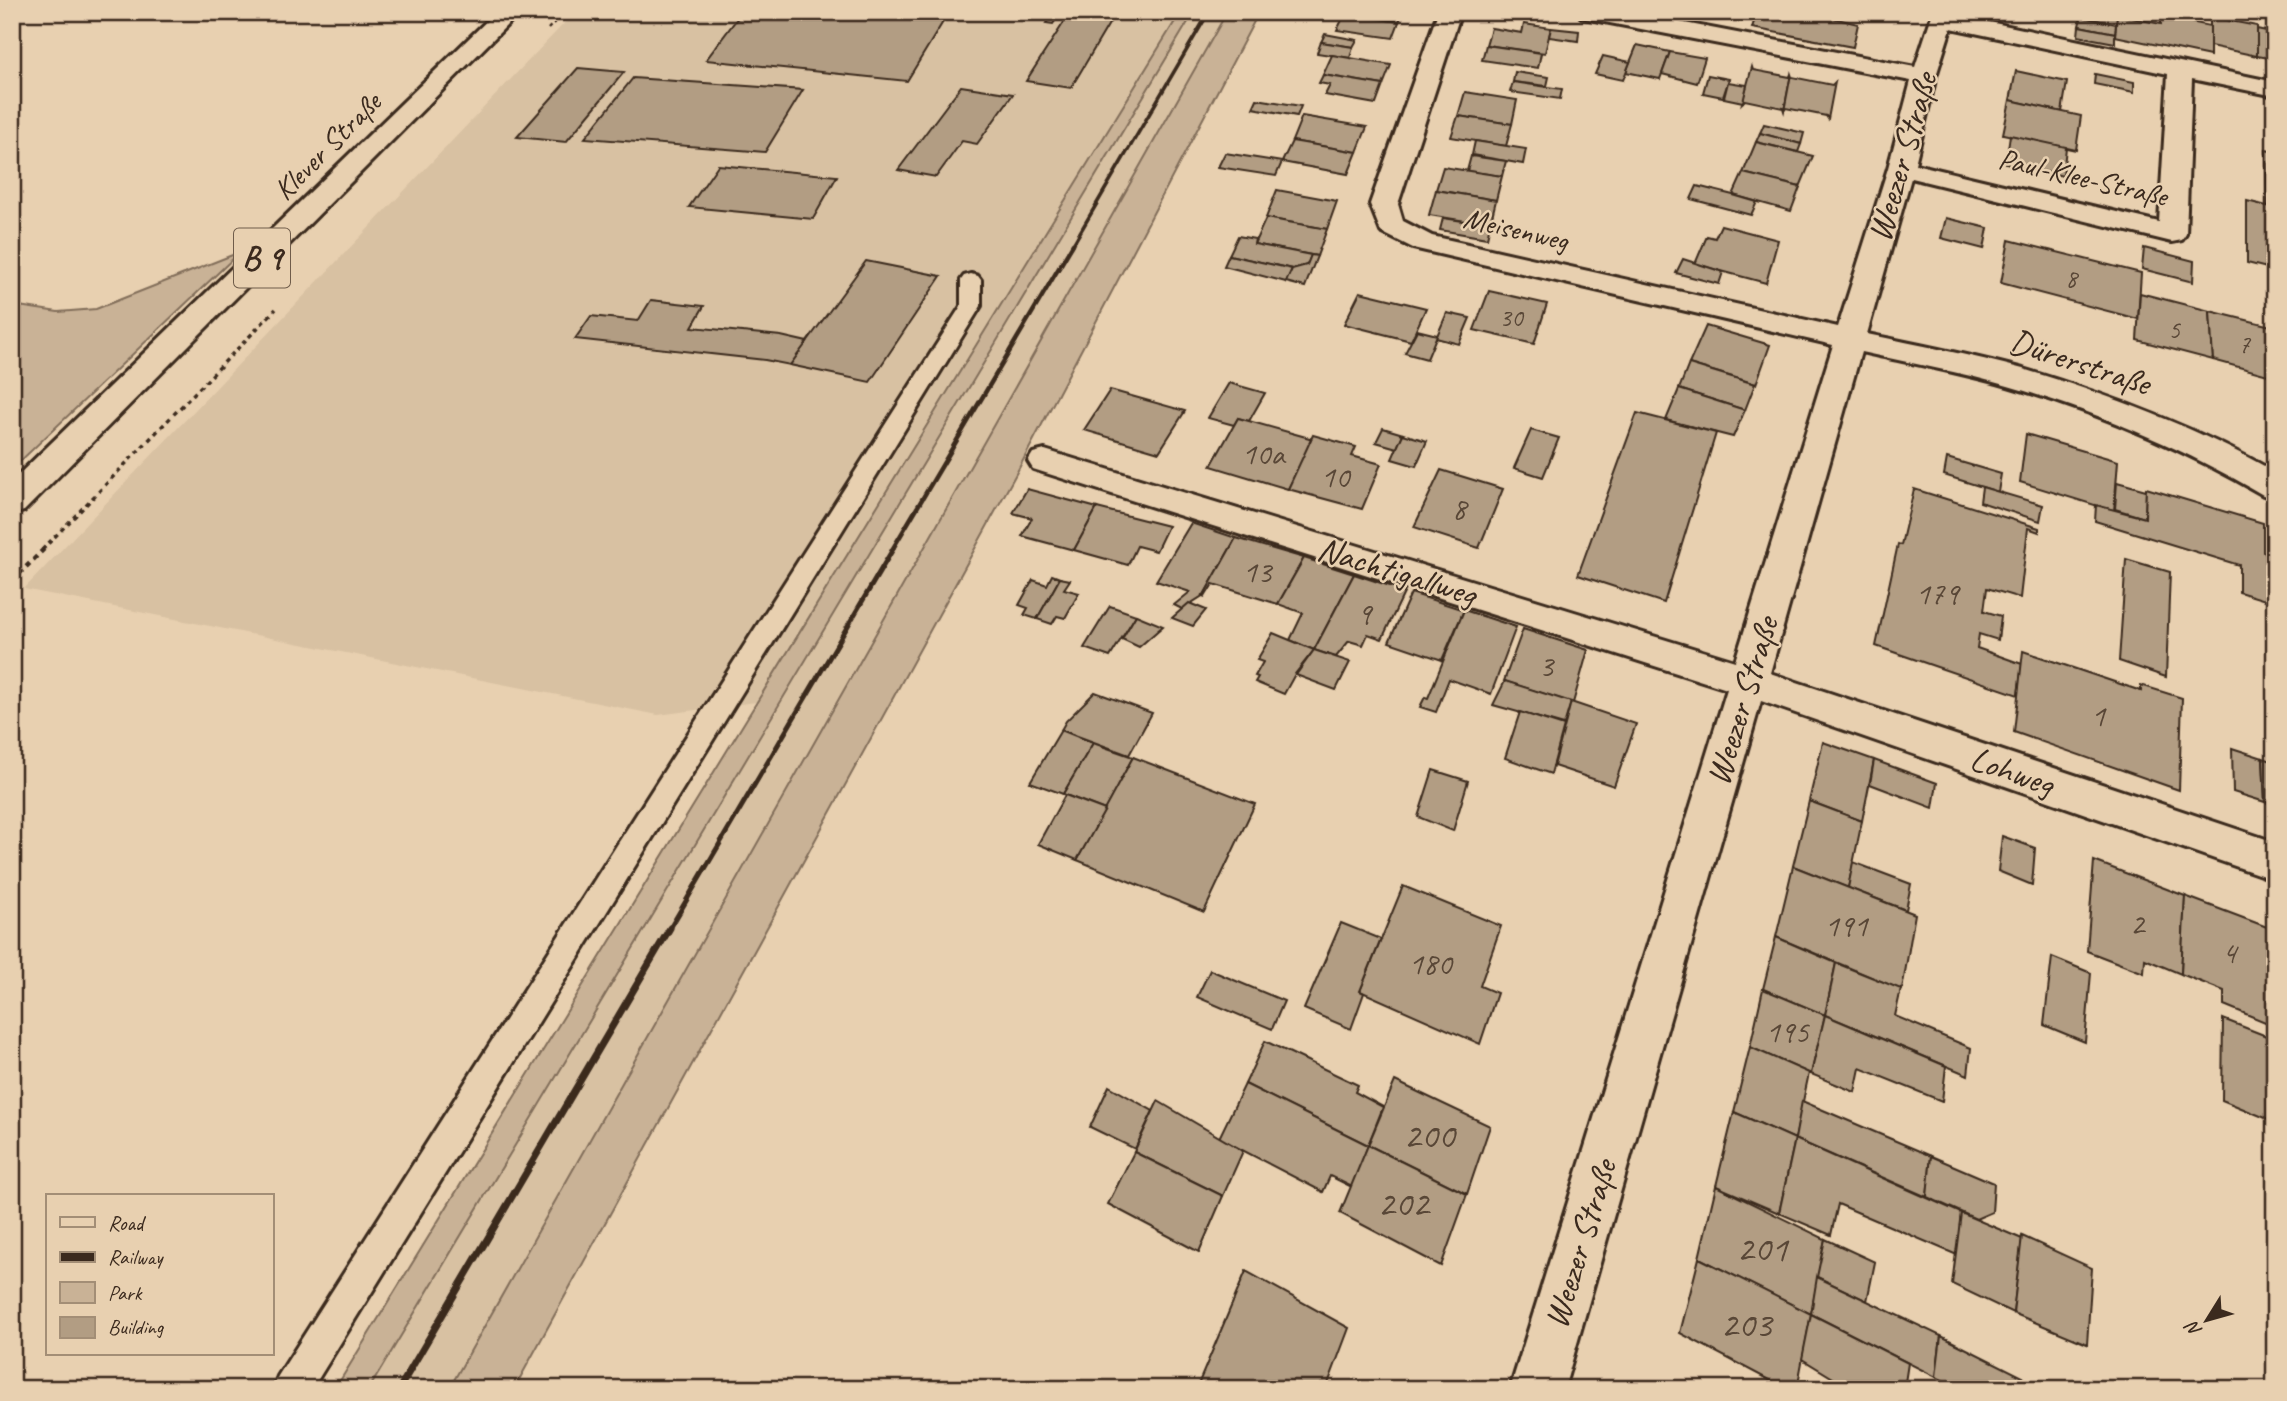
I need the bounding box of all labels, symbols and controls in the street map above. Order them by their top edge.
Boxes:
street label: Weezer Straße [1856,65,1948,247]
street label: Klever Straße [265,82,391,208]
street label: Paul-Klee-Straße [1995,139,2173,215]
street label: Meisenweg [1460,199,1573,260]
road number: B 9 [234,228,290,288]
house number: 8 [2065,262,2079,295]
house number: 30 [1499,301,1525,334]
house number: 5 [2168,313,2181,346]
street label: Dürerstraße [2004,318,2159,407]
house number: 7 [2238,328,2251,361]
house number: 10a [1242,433,1286,474]
house number: 10 [1321,456,1352,497]
house number: 8 [1452,488,1469,529]
street label: Nachtigallweg [1312,526,1484,617]
house number: 13 [1243,551,1274,592]
house number: 179 [1915,573,1961,614]
house number: 9 [1357,593,1374,634]
street label: Weezer Straße [1695,609,1790,790]
house number: 3 [1539,645,1556,686]
house number: 1 [2091,695,2107,736]
street label: Lohweg [1964,736,2062,807]
house number: 2 [2130,903,2147,944]
house number: 191 [1824,905,1869,946]
house number: 4 [2222,932,2240,973]
house number: 180 [1408,943,1454,984]
house number: 195 [1765,1011,1810,1052]
house number: 200 [1403,1112,1458,1159]
street label: Weezer Straße [1533,1152,1628,1333]
house number: 202 [1377,1180,1432,1227]
legend [46,1194,273,1356]
text: Road [108,1210,147,1236]
house number: 201 [1736,1225,1790,1272]
text: Railway [108,1244,164,1270]
text: Park [108,1280,143,1306]
north arrow [2172,1286,2242,1356]
house number: 203 [1720,1301,1775,1348]
text: Building [108,1314,165,1340]
text: N [2179,1315,2207,1342]

